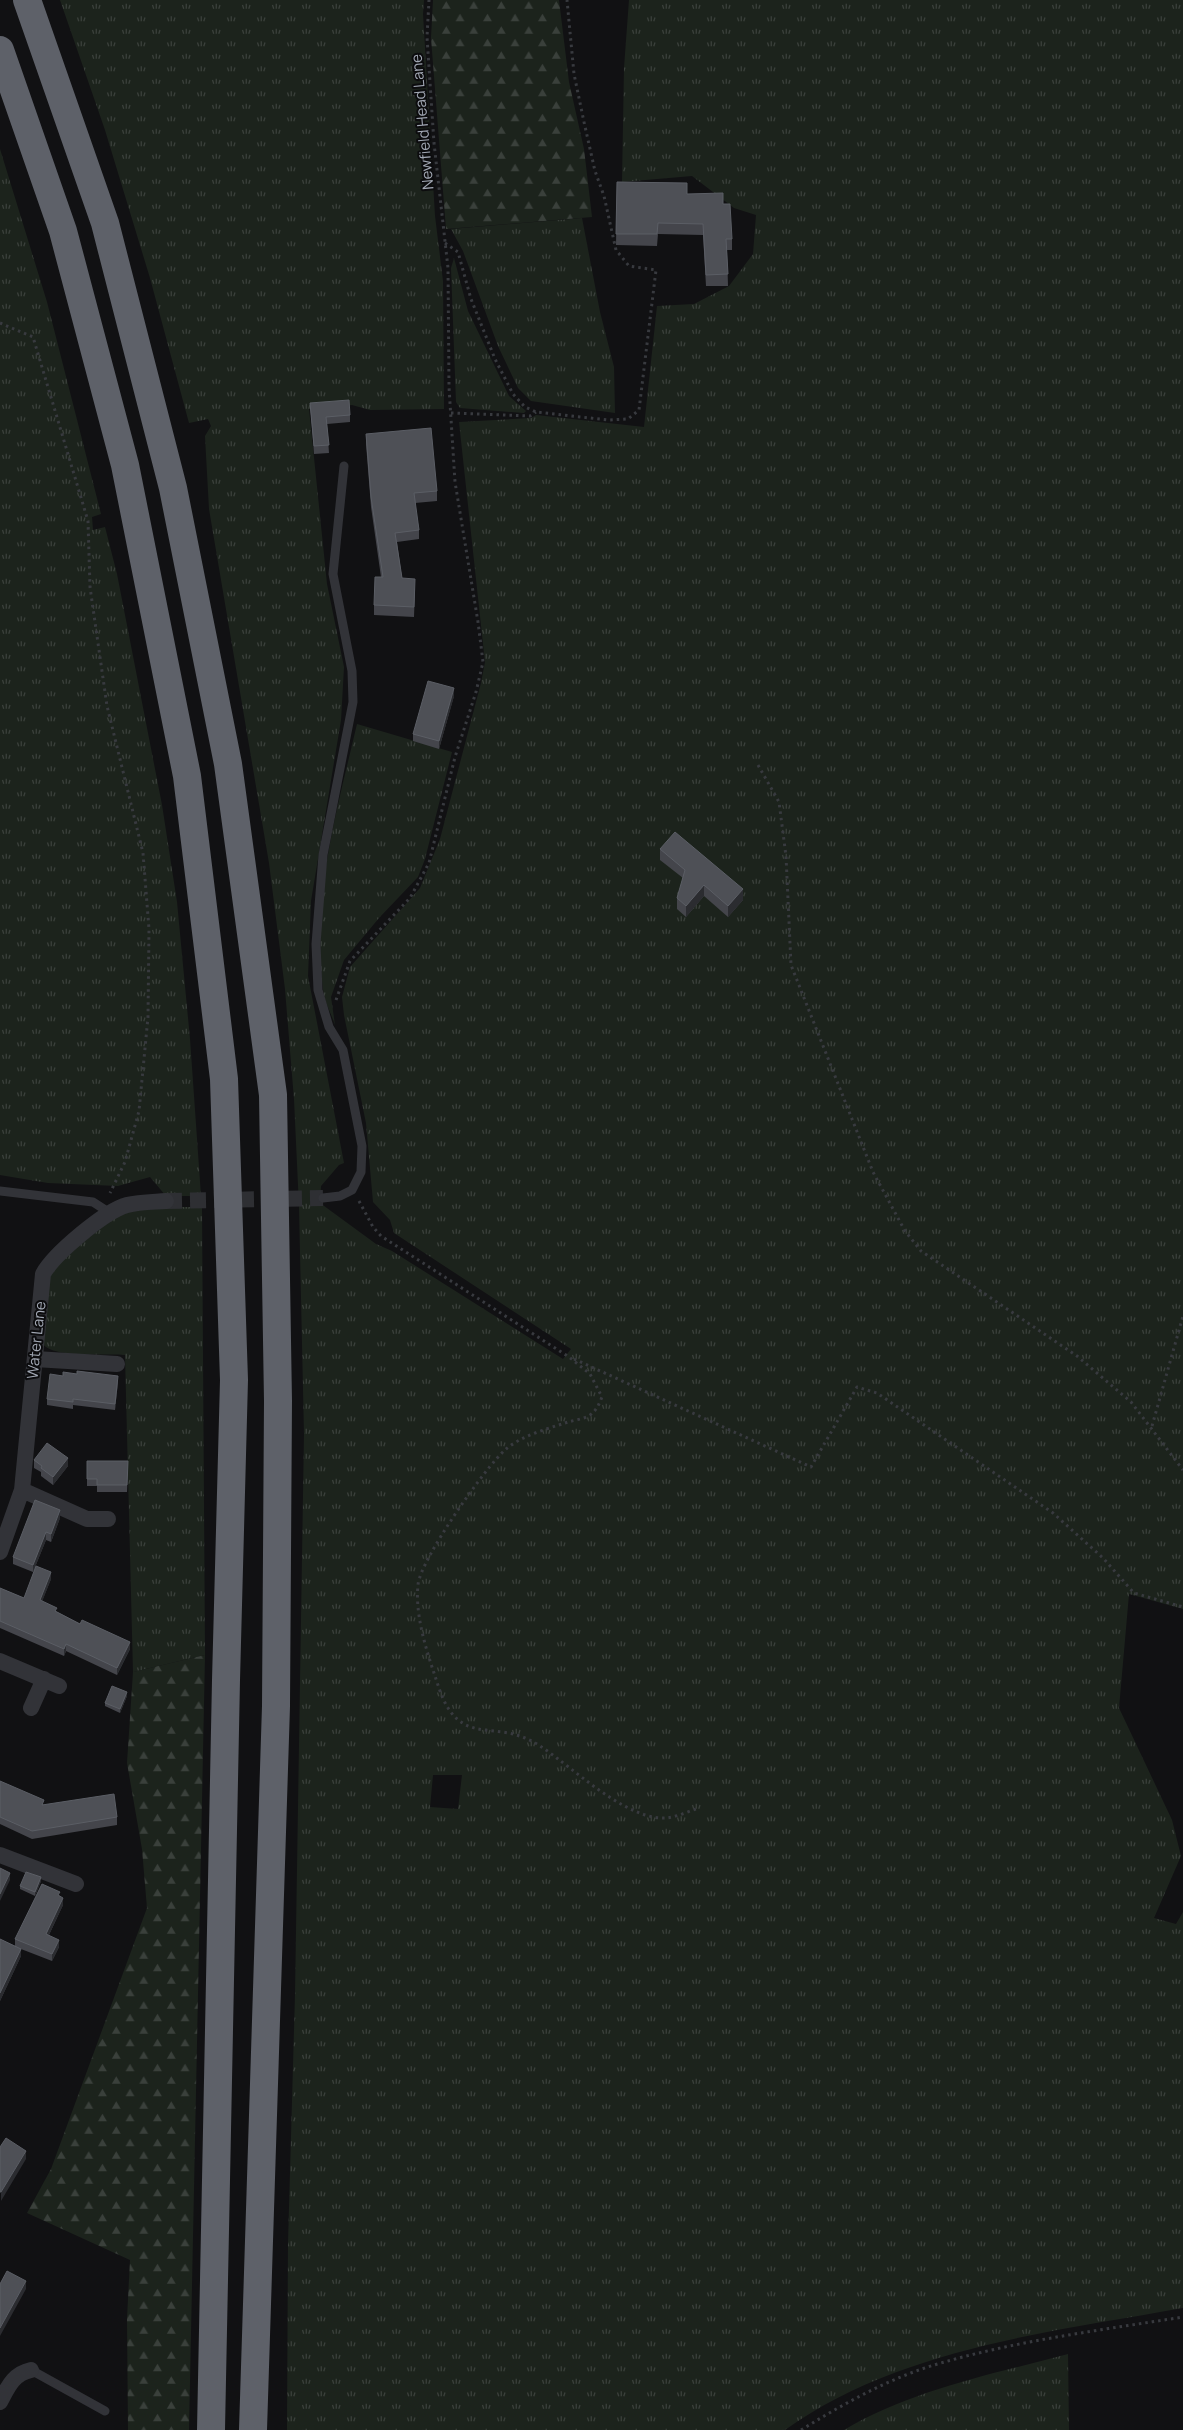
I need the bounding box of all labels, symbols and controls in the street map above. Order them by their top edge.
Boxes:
street label: Newfield Head Lane [406,53,438,191]
street label: Water Lane [21,1300,51,1380]

